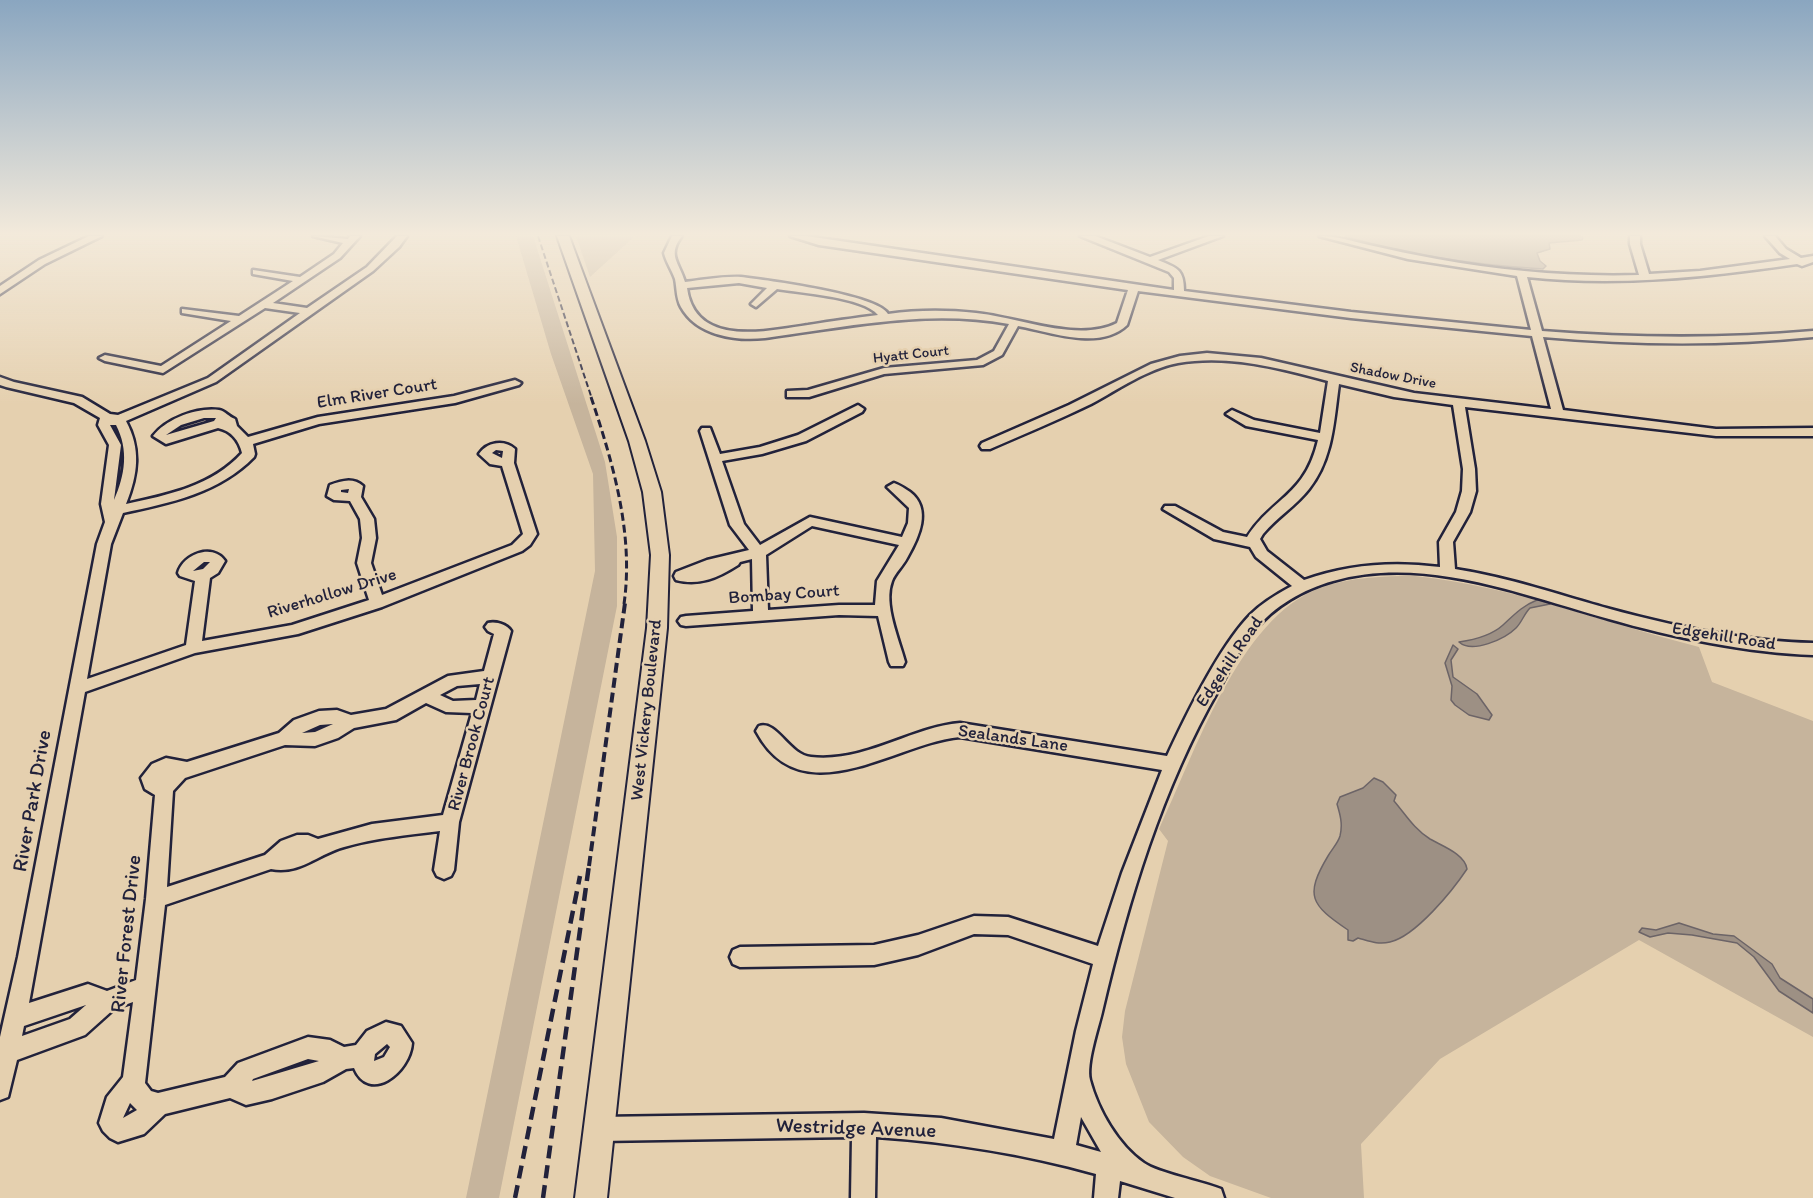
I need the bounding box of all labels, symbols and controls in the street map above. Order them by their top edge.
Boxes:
street label: Hyatt Court [872,342,950,368]
street label: Shadow Drive [1348,359,1438,393]
street label: Elm River Court [315,374,439,414]
street label: Riverhollow Drive [265,564,399,624]
street label: Bombay Court [728,580,840,610]
street label: Edgehill Road [1192,613,1268,711]
street label: West Vickery Boulevard [627,618,667,802]
street label: Edgehill Road [1671,618,1777,656]
street label: River Brook Court [444,675,500,813]
street label: Sealands Lane [957,721,1069,757]
street label: River Park Drive [8,728,58,874]
street label: River Forest Drive [106,854,148,1014]
street label: Westridge Avenue [775,1114,937,1144]

